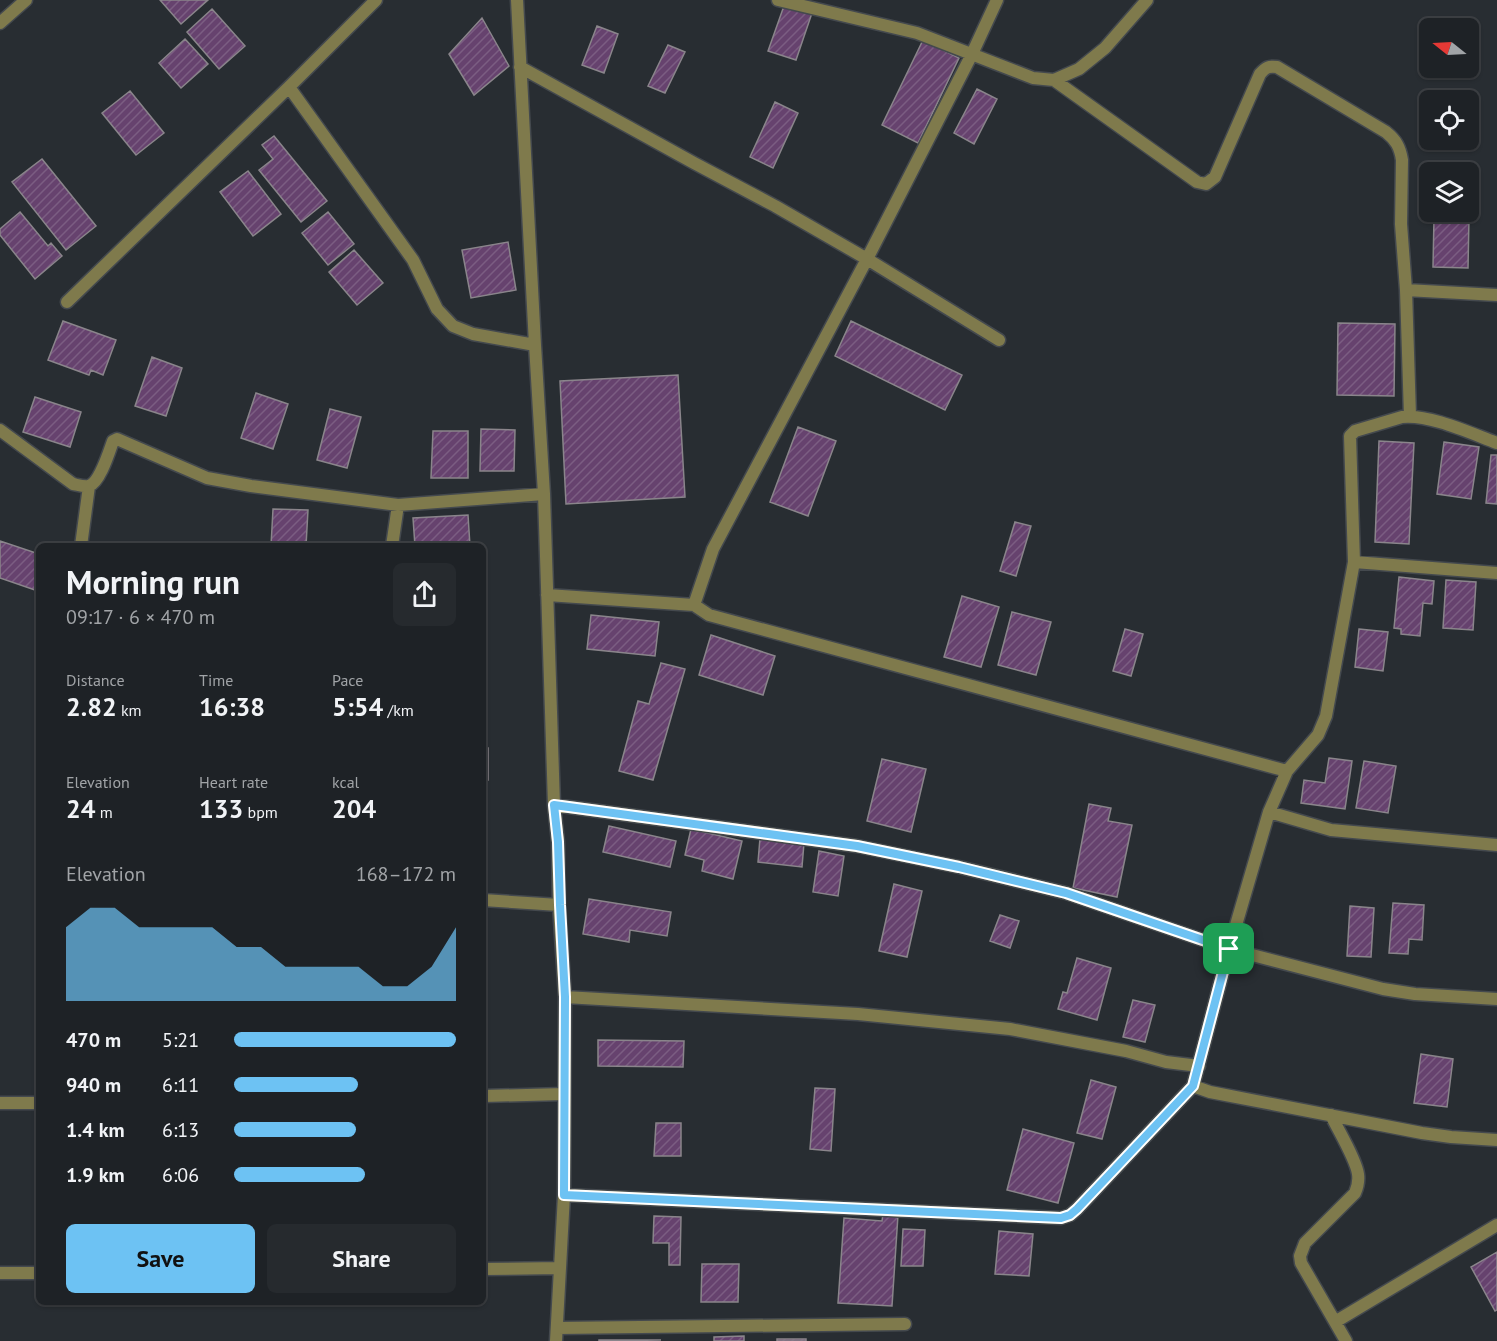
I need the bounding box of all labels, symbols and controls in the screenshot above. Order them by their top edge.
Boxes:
north arrow [1419,18,1479,78]
map controls [1419,18,1479,222]
button: locate [1419,90,1479,150]
button: layers [1419,162,1479,222]
text: Morning run [66,560,240,603]
button: share [393,563,456,626]
text: 09:17 · 6 × 470 m [66,604,215,630]
text: Distance [66,670,125,690]
text: Time [199,670,233,690]
text: Pace [332,670,363,690]
text: 2.82 [66,690,117,723]
text: 16:38 [199,690,265,723]
text: 5:54 [332,690,383,723]
text: km [117,700,142,720]
text: /km [383,700,414,720]
text: Elevation [66,772,130,792]
text: Heart rate [199,772,268,792]
text: kcal [332,772,359,792]
text: 24 [66,792,95,825]
text: 133 [199,792,243,825]
text: 204 [332,792,376,825]
text: m [95,802,113,822]
text: bpm [243,802,278,822]
text: Elevation [66,861,146,887]
text: 168–172 m [356,861,456,887]
pin [1203,923,1254,974]
icon: arrive [1212,932,1245,965]
text: 470 m [66,1027,121,1053]
text: 5:21 [162,1027,199,1053]
text: 940 m [66,1072,121,1098]
text: 6:11 [162,1072,199,1098]
text: 1.4 km [66,1117,125,1143]
text: 6:13 [162,1117,199,1143]
text: 1.9 km [66,1162,125,1188]
text: 6:06 [162,1162,199,1188]
button: Save [66,1224,255,1293]
button: Share [267,1224,456,1293]

